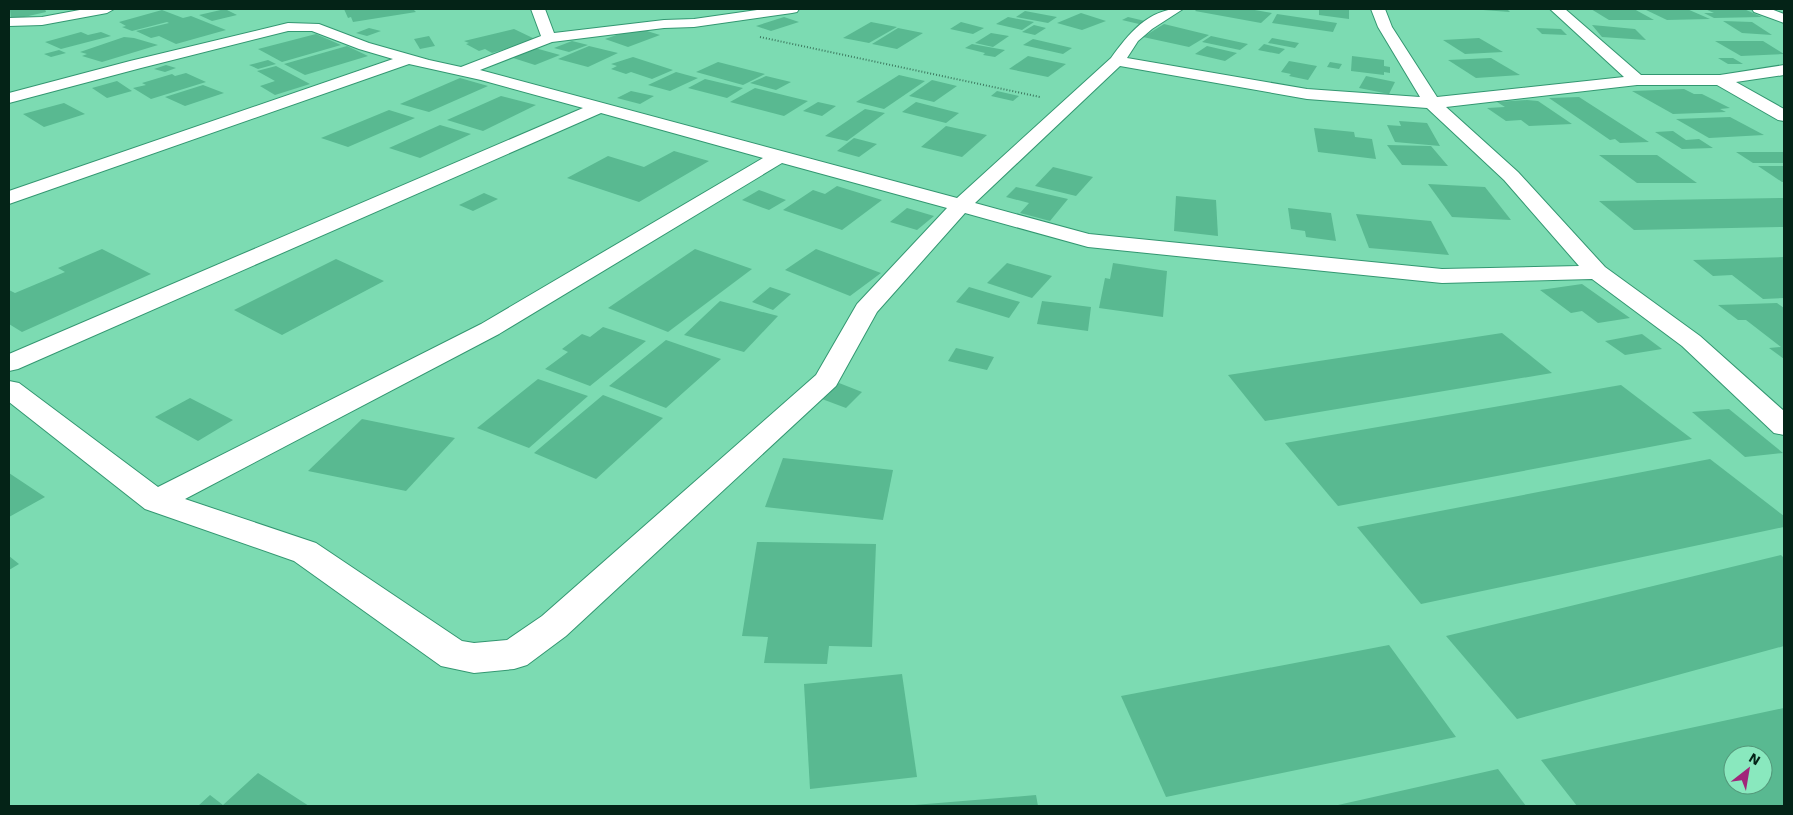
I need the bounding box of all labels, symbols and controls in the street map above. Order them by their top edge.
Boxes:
north arrow [1723,745,1773,795]
text: N [1746,749,1763,768]

